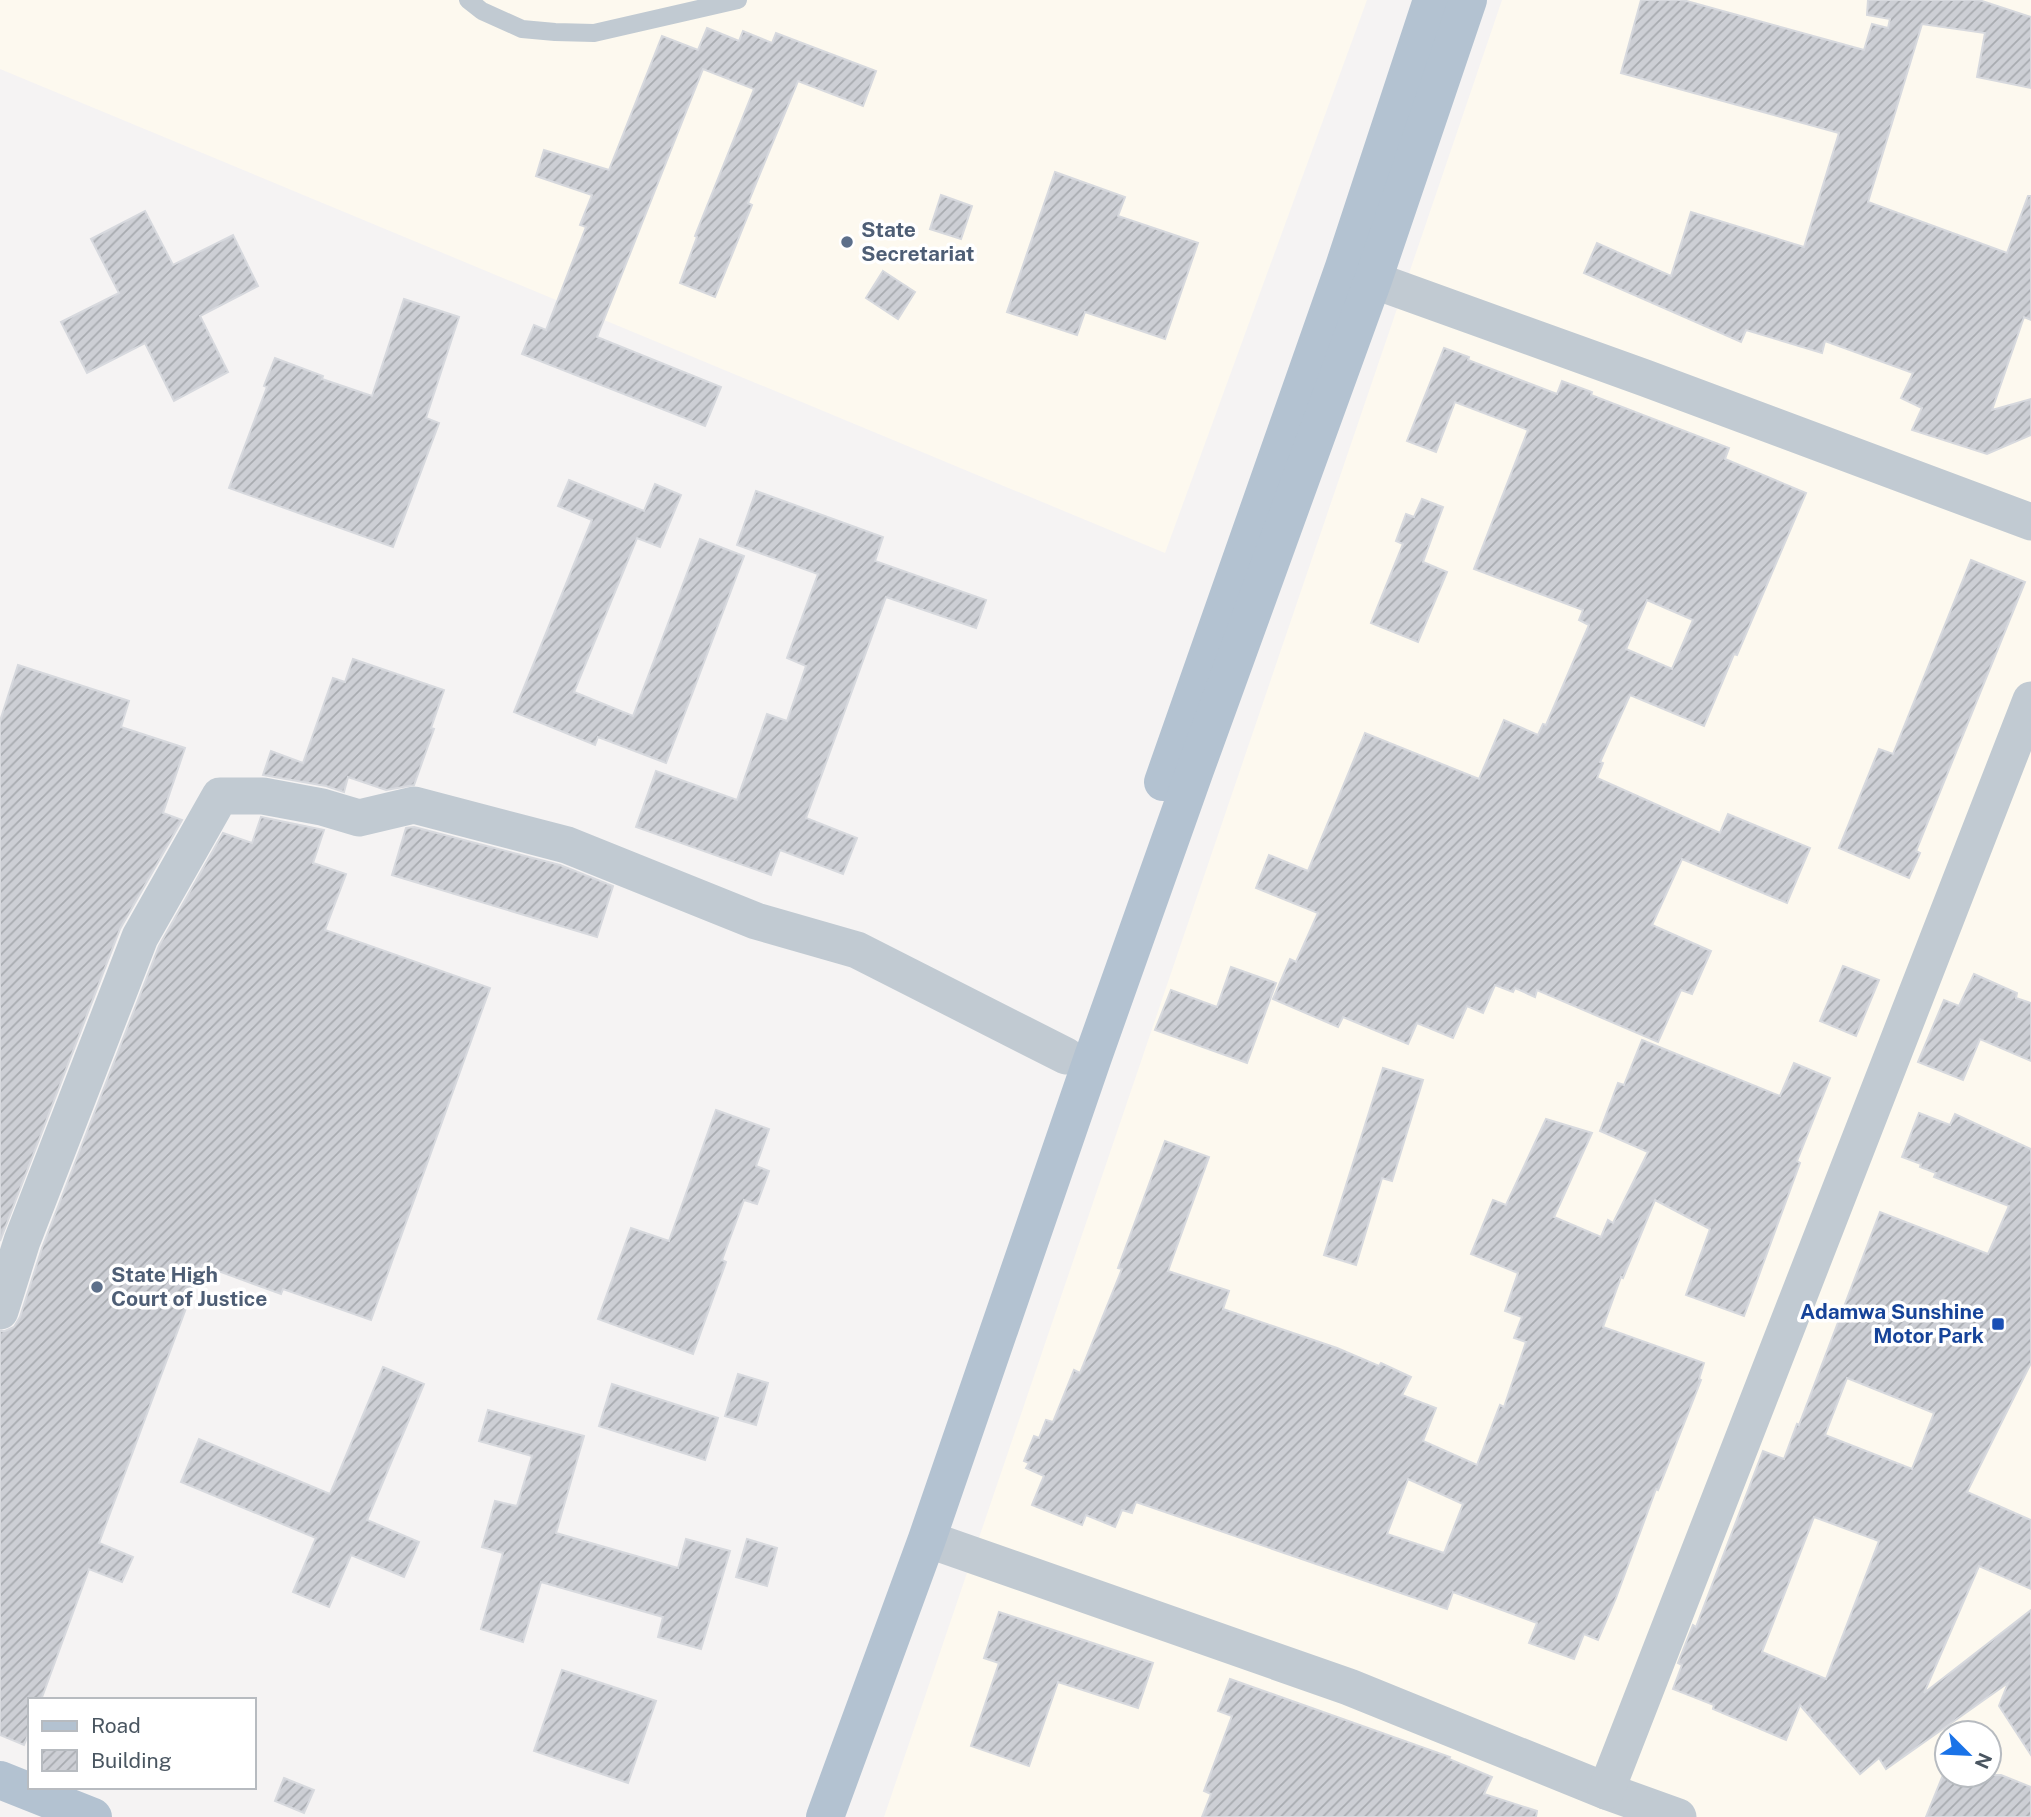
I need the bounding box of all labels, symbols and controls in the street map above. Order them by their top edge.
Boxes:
place label: State Secretariat [861,217,974,266]
marker: State Secretariat [839,234,855,250]
place label: State High Court of Justice [111,1262,267,1311]
marker: State High Court of Justice [89,1279,105,1295]
place label: Adamwa Sunshine Motor Park [1800,1299,1984,1348]
marker: Adamwa Sunshine Motor Park [1990,1316,2006,1332]
legend [28,1698,256,1789]
text: Road [91,1713,141,1738]
north arrow [1933,1719,2003,1789]
text: Building [91,1748,172,1773]
text: N [1970,1750,1997,1772]

